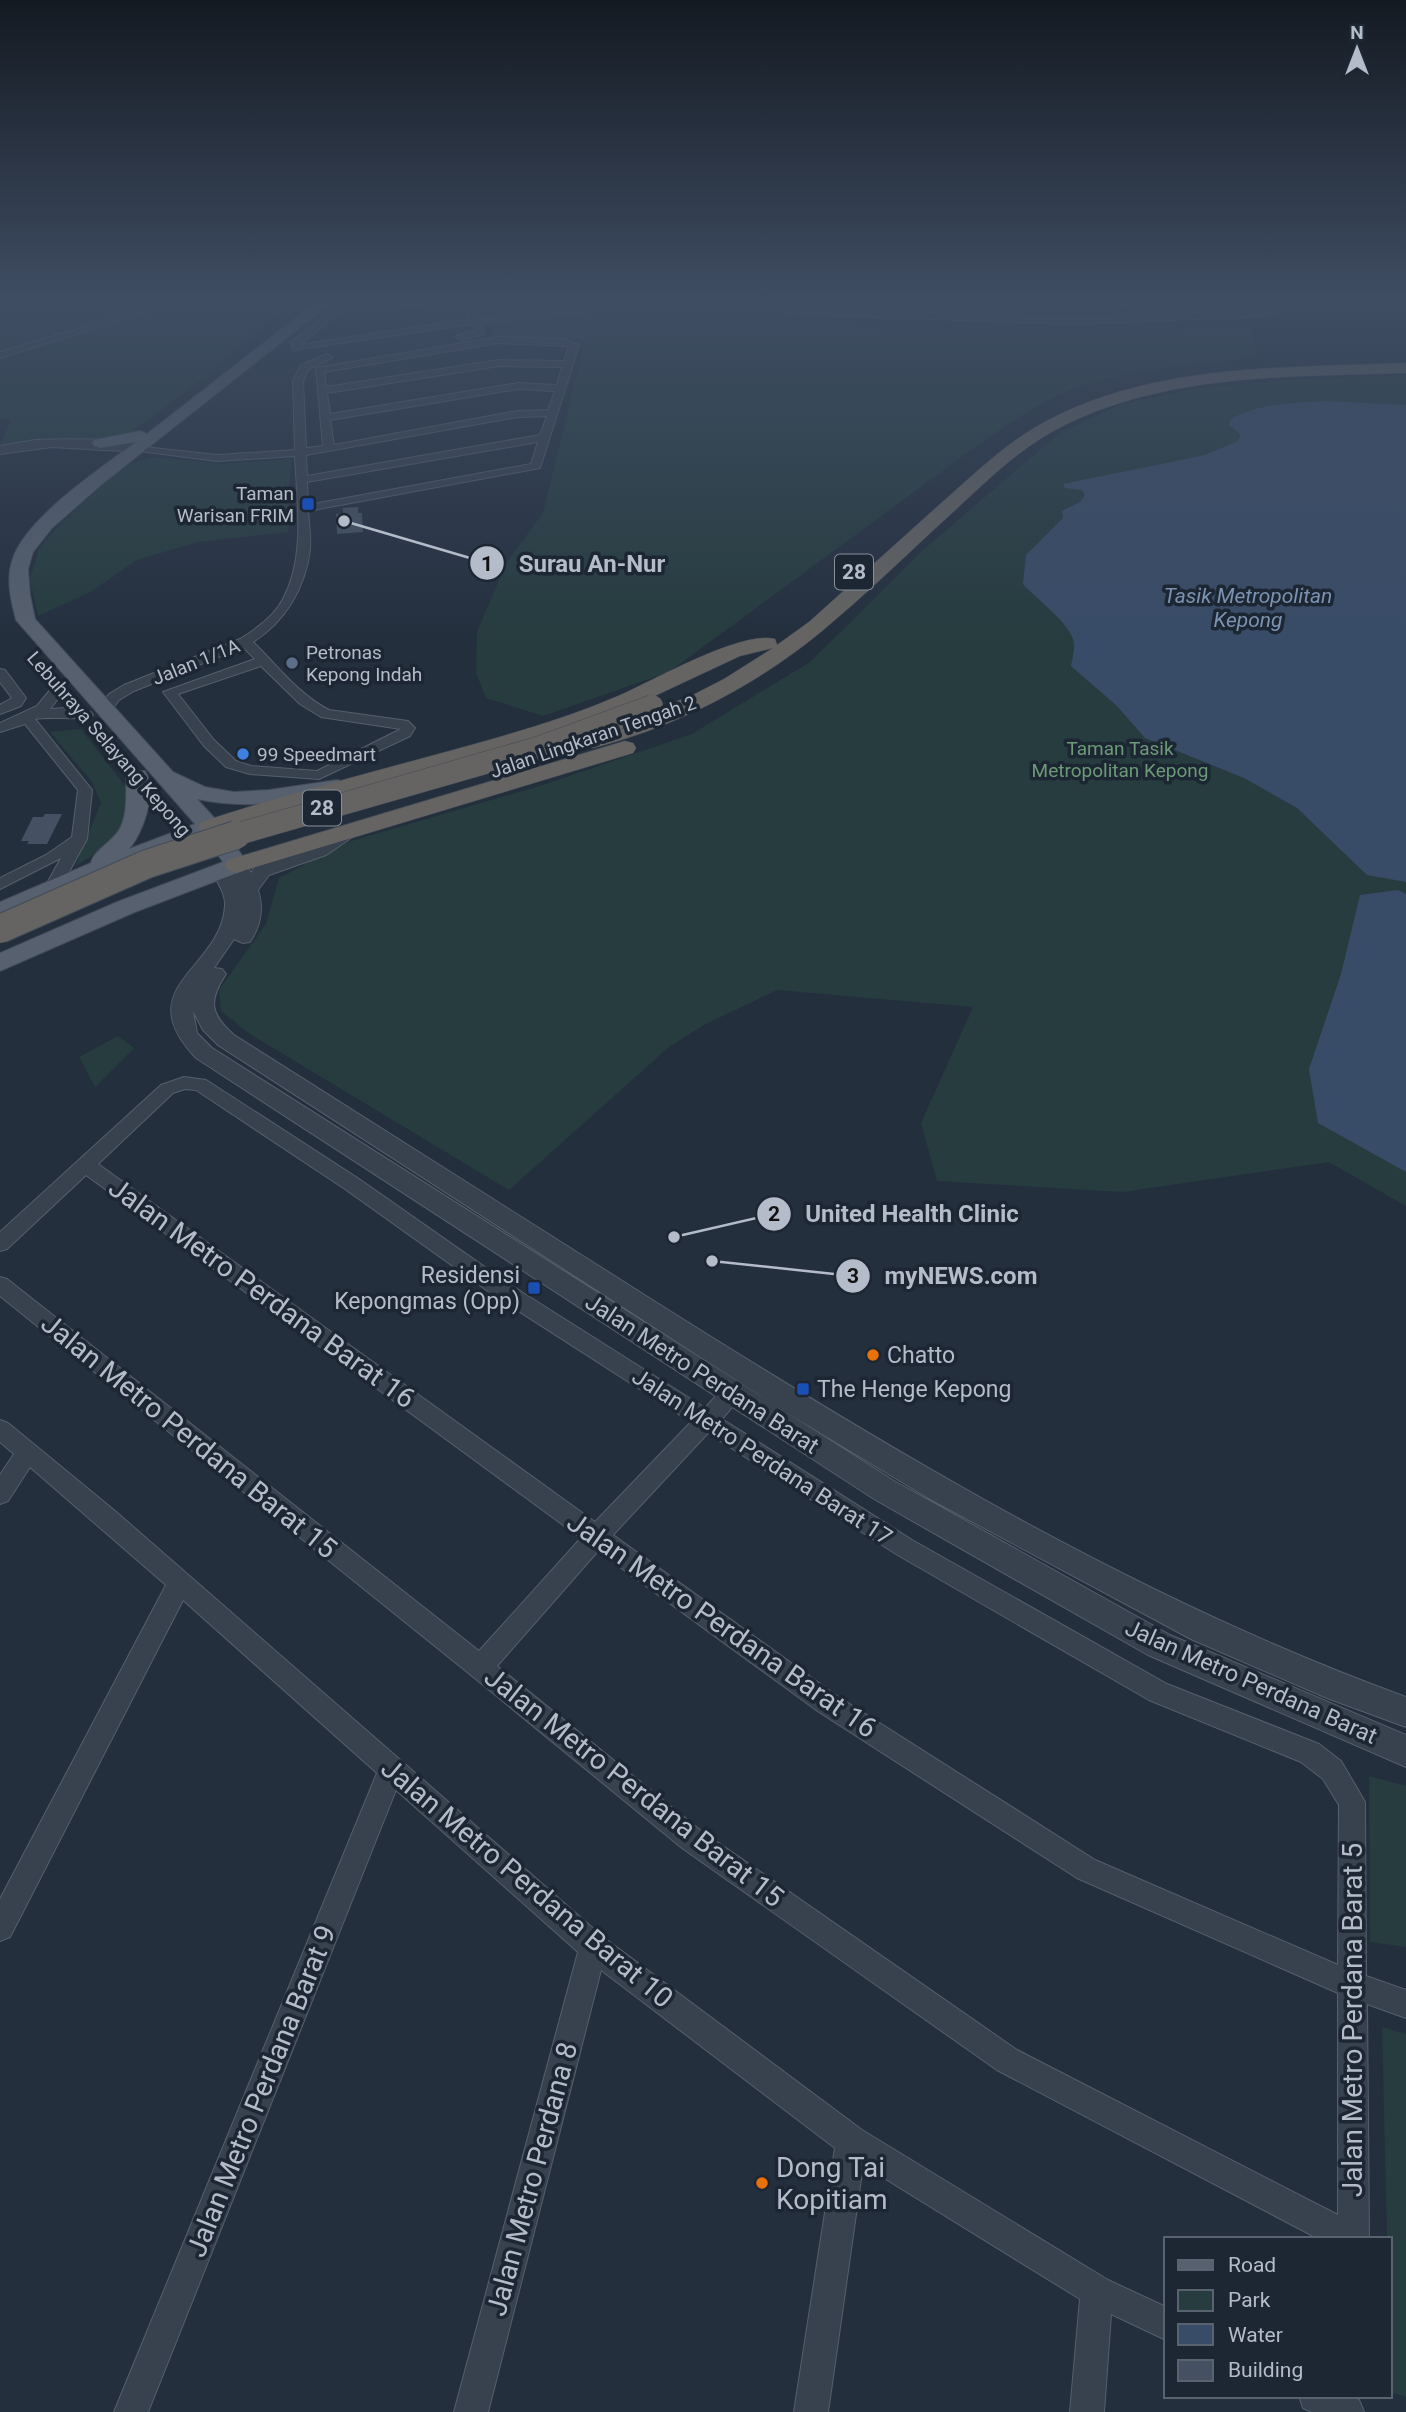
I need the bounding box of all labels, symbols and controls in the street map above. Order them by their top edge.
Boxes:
north arrow [1322,14,1392,84]
text: N [1350,21,1364,44]
place label: Taman Warisan FRIM [177,482,294,527]
marker: Taman Warisan FRIM [300,496,316,512]
callout: Surau An-Nur [469,541,679,586]
text: Surau An-Nur [519,550,666,578]
text: 1 [481,552,493,576]
road number: 28 [835,554,873,590]
water label: Tasik Metropolitan Kepong [1164,584,1332,632]
street label: Jalan 1/1A [149,634,244,690]
place label: Petronas Kepong Indah [306,641,422,686]
street label: Lebuhraya Selayang Kepong [22,647,196,841]
marker: Petronas Kepong Indah [284,655,300,671]
street label: Jalan Lingkaran Tengah 2 [487,691,699,783]
park label: Taman Tasik Metropolitan Kepong [1032,737,1208,782]
place label: 99 Speedmart [257,743,376,766]
marker: 99 Speedmart [235,746,251,762]
road number: 28 [303,790,341,826]
street label: Jalan Metro Perdana Barat 16 [102,1171,422,1415]
callout: United Health Clinic [756,1191,1033,1236]
text: United Health Clinic [805,1200,1019,1228]
text: 2 [768,1202,780,1226]
callout: myNEWS.com [836,1253,1051,1298]
place label: Residensi Kepongmas (Opp) [334,1262,520,1315]
text: myNEWS.com [885,1262,1037,1290]
text: 3 [847,1264,859,1288]
marker: Residensi Kepongmas (Opp) [526,1280,542,1296]
street label: Jalan Metro Perdana Barat [580,1288,824,1460]
street label: Jalan Metro Perdana Barat 15 [35,1307,343,1565]
place label: Chatto [887,1342,955,1369]
marker: Chatto [865,1347,881,1363]
street label: Jalan Metro Perdana Barat 17 [627,1363,897,1551]
place label: The Henge Kepong [817,1376,1011,1403]
marker: The Henge Kepong [795,1381,811,1397]
street label: Jalan Metro Perdana Barat 16 [561,1505,883,1745]
street label: Jalan Metro Perdana Barat [1121,1614,1381,1750]
street label: Jalan Metro Perdana Barat 15 [478,1660,790,1914]
street label: Jalan Metro Perdana Barat 10 [375,1751,679,2015]
street label: Jalan Metro Perdana Barat 5 [1336,1843,1369,2197]
street label: Jalan Metro Perdana Barat 9 [179,1920,343,2262]
street label: Jalan Metro Perdana 8 [480,2039,584,2319]
place label: Dong Tai Kopitiam [776,2151,887,2216]
marker: Dong Tai Kopitiam [754,2175,770,2191]
legend [1164,2237,1392,2398]
text: Road [1228,2253,1276,2277]
text: Park [1228,2288,1271,2312]
text: Water [1228,2323,1283,2347]
text: Building [1228,2358,1303,2382]

